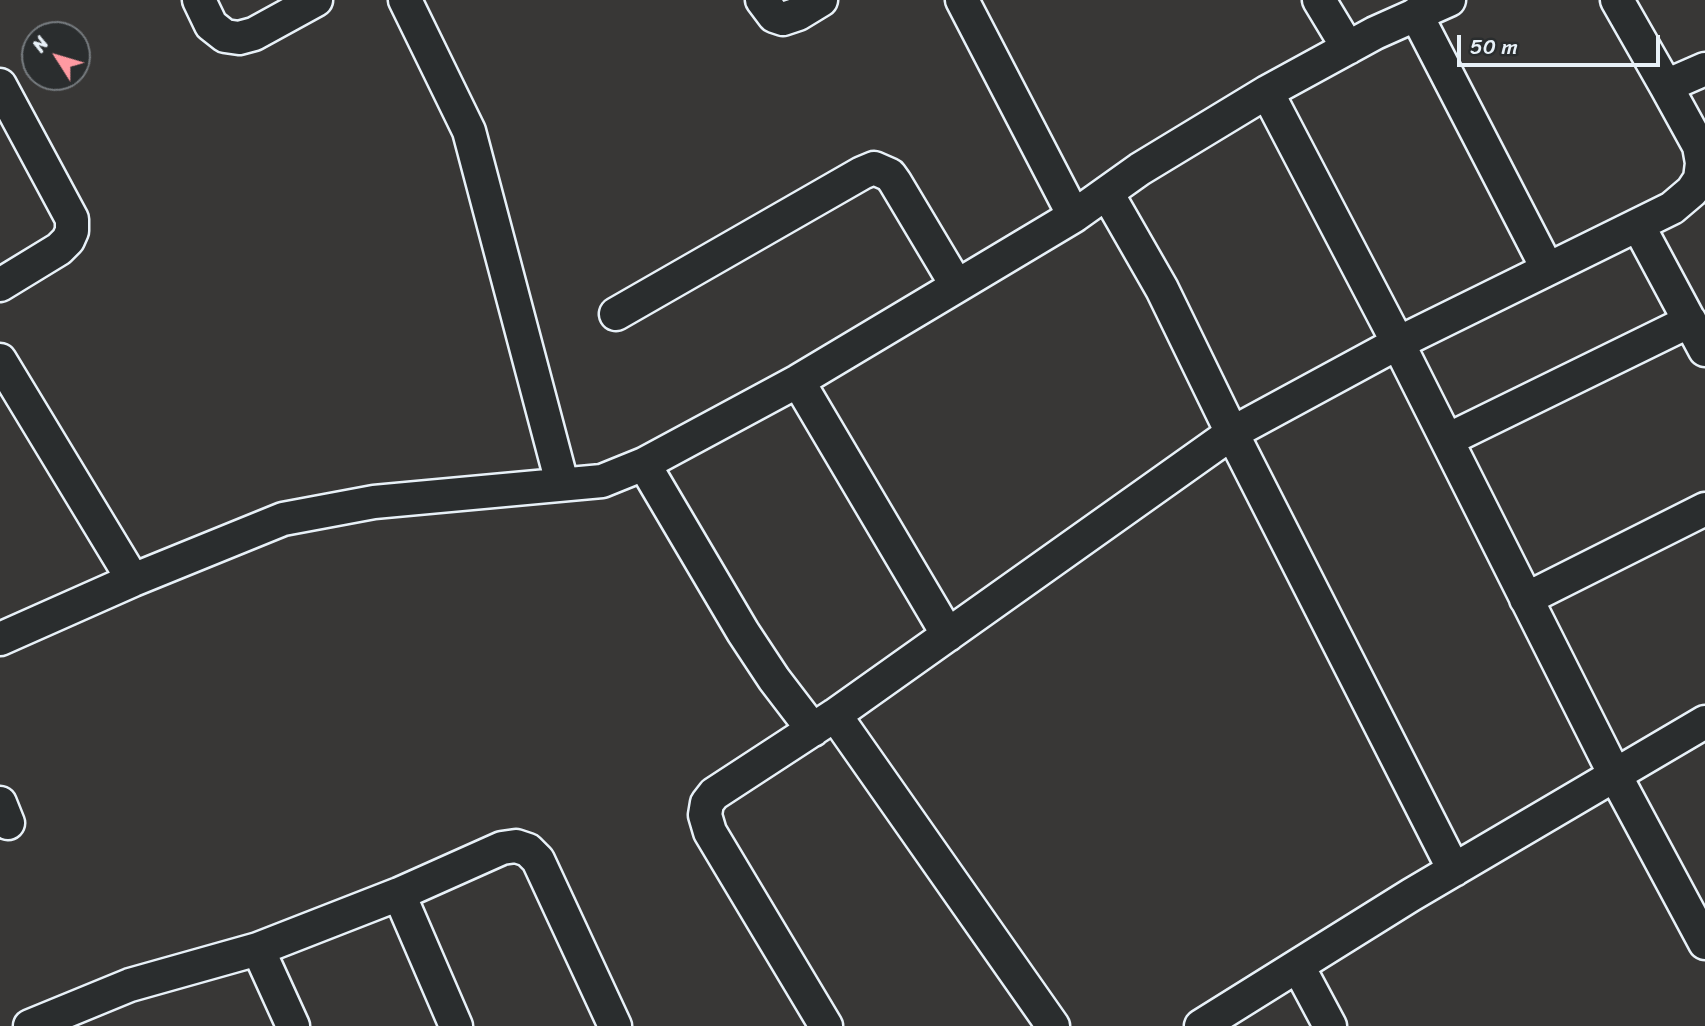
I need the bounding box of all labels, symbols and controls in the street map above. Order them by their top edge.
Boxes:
north arrow [21,21,91,91]
scale bar [1460,21,1663,65]
text: 50 m [1470,28,1518,66]
text: N [23,29,58,59]

